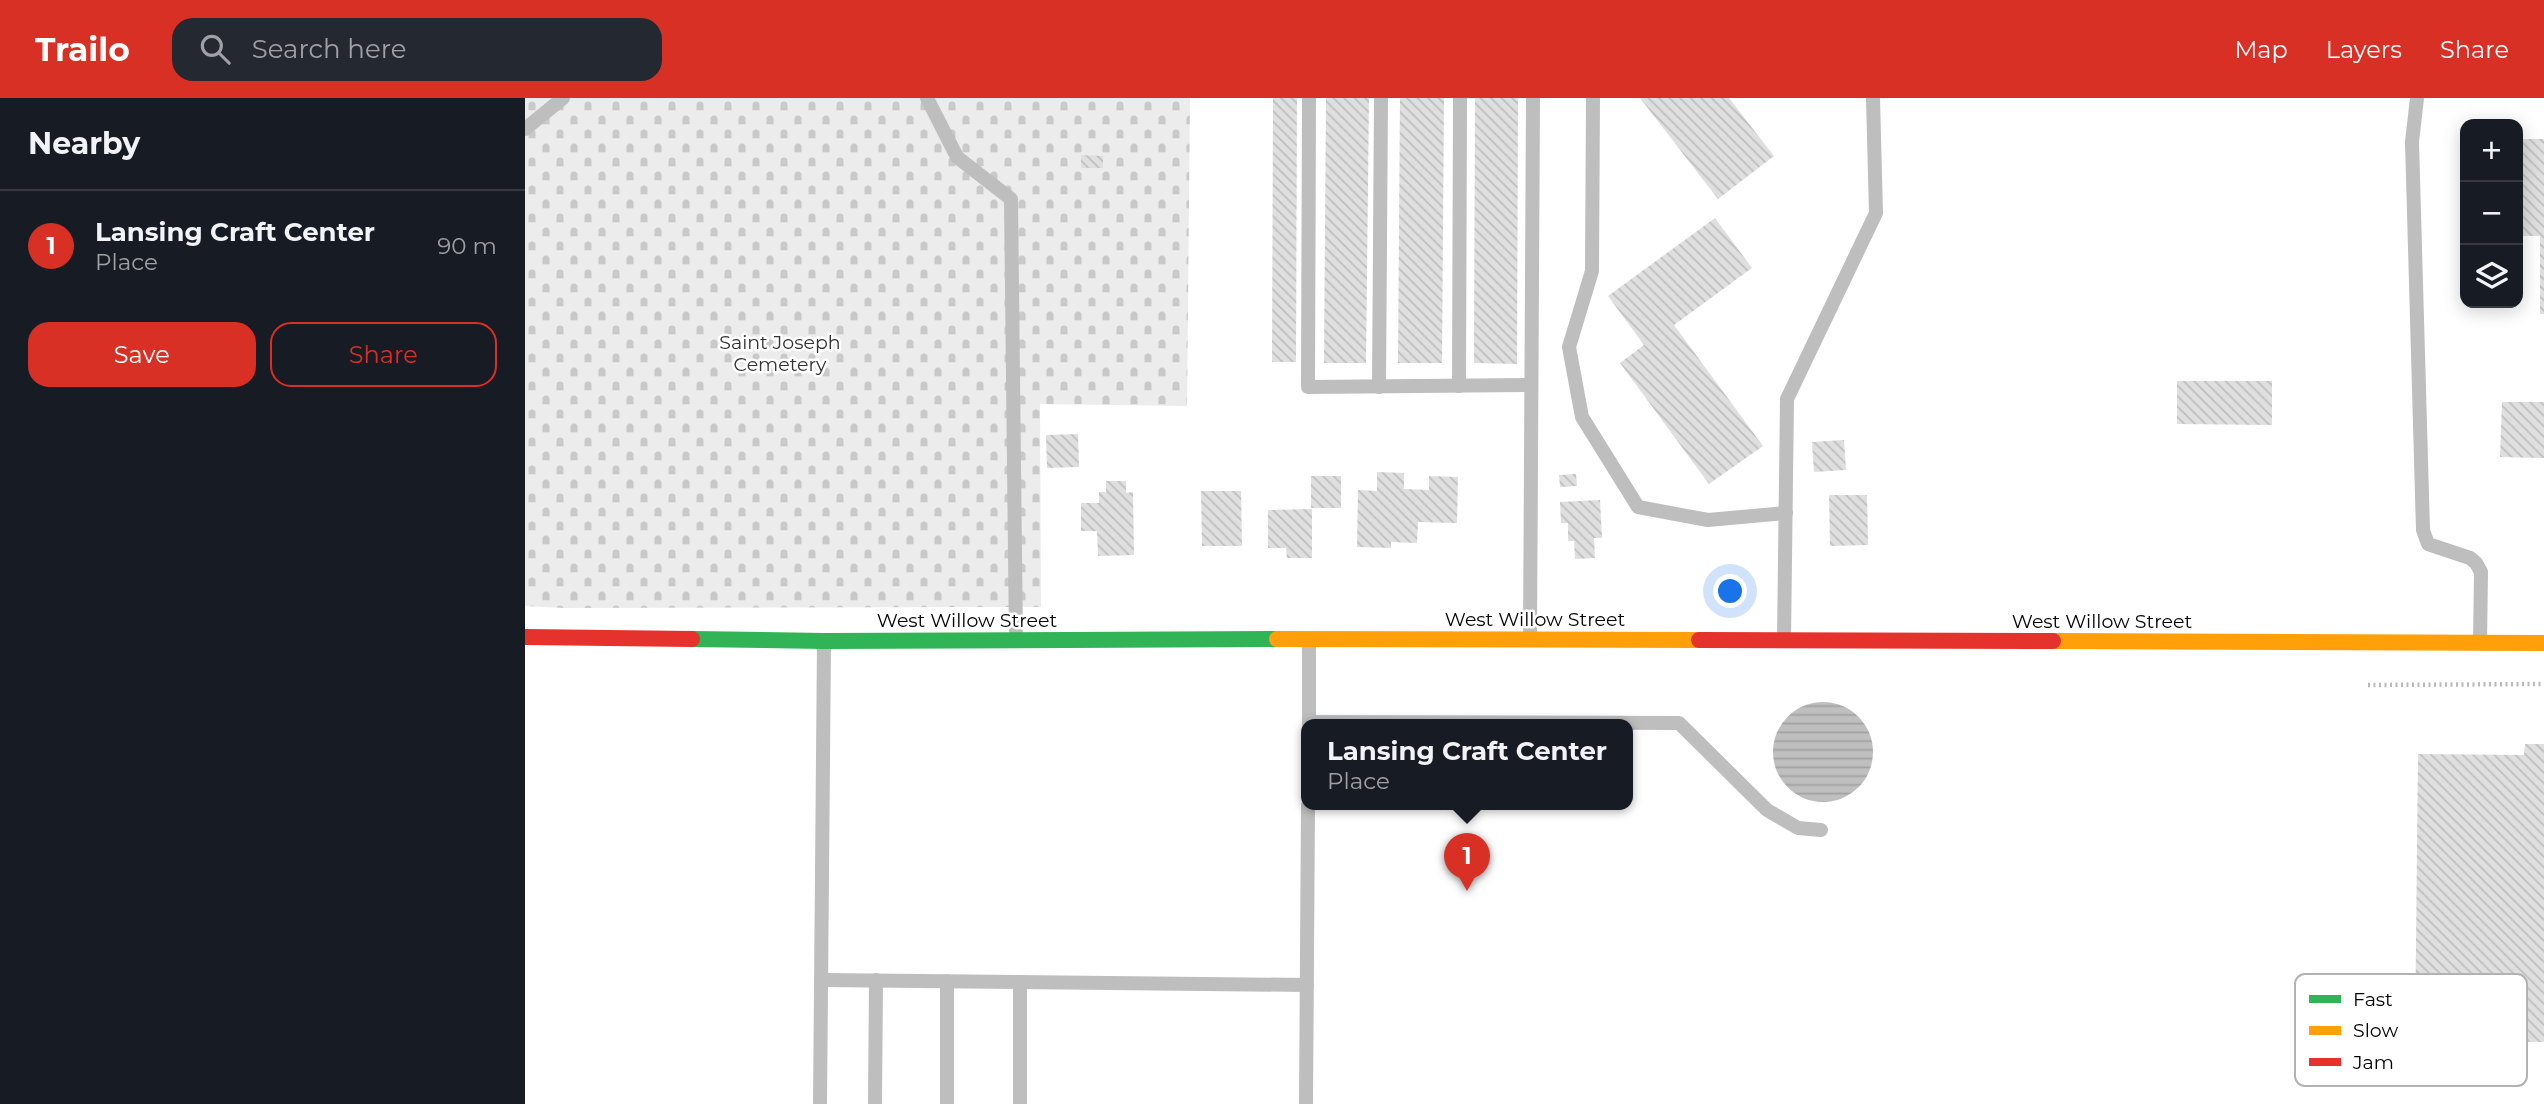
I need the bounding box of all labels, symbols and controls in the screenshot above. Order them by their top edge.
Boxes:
search box [172,18,662,81]
text: Trailo [35,29,130,69]
icon: search [196,30,234,68]
text: Search here [252,33,406,65]
text: Map [2234,35,2288,64]
text: Layers [2326,35,2402,64]
text: Share [2440,35,2509,64]
map controls [2460,119,2523,308]
button: + [2460,119,2523,182]
text: Nearby [28,125,140,162]
button: − [2460,182,2523,245]
text: Lansing Craft Center [95,216,375,248]
text: 1 [46,232,56,260]
text: 90 m [437,232,497,260]
button: layers [2460,245,2523,308]
text: Place [95,248,158,276]
button: Save [28,322,256,387]
button: Share [270,322,497,387]
park label: Saint Joseph Cemetery [719,331,841,376]
your location [1713,574,1747,608]
street label: West Willow Street [1445,608,1625,631]
street label: West Willow Street [877,609,1057,632]
street label: West Willow Street [2012,610,2192,633]
popup [1301,719,1633,810]
text: Lansing Craft Center [1327,735,1607,767]
text: Place [1327,767,1390,795]
pin: 1 [1444,833,1490,891]
legend [2295,974,2527,1086]
text: Fast [2353,988,2393,1011]
text: Slow [2353,1019,2398,1042]
text: Jam [2352,1051,2394,1074]

